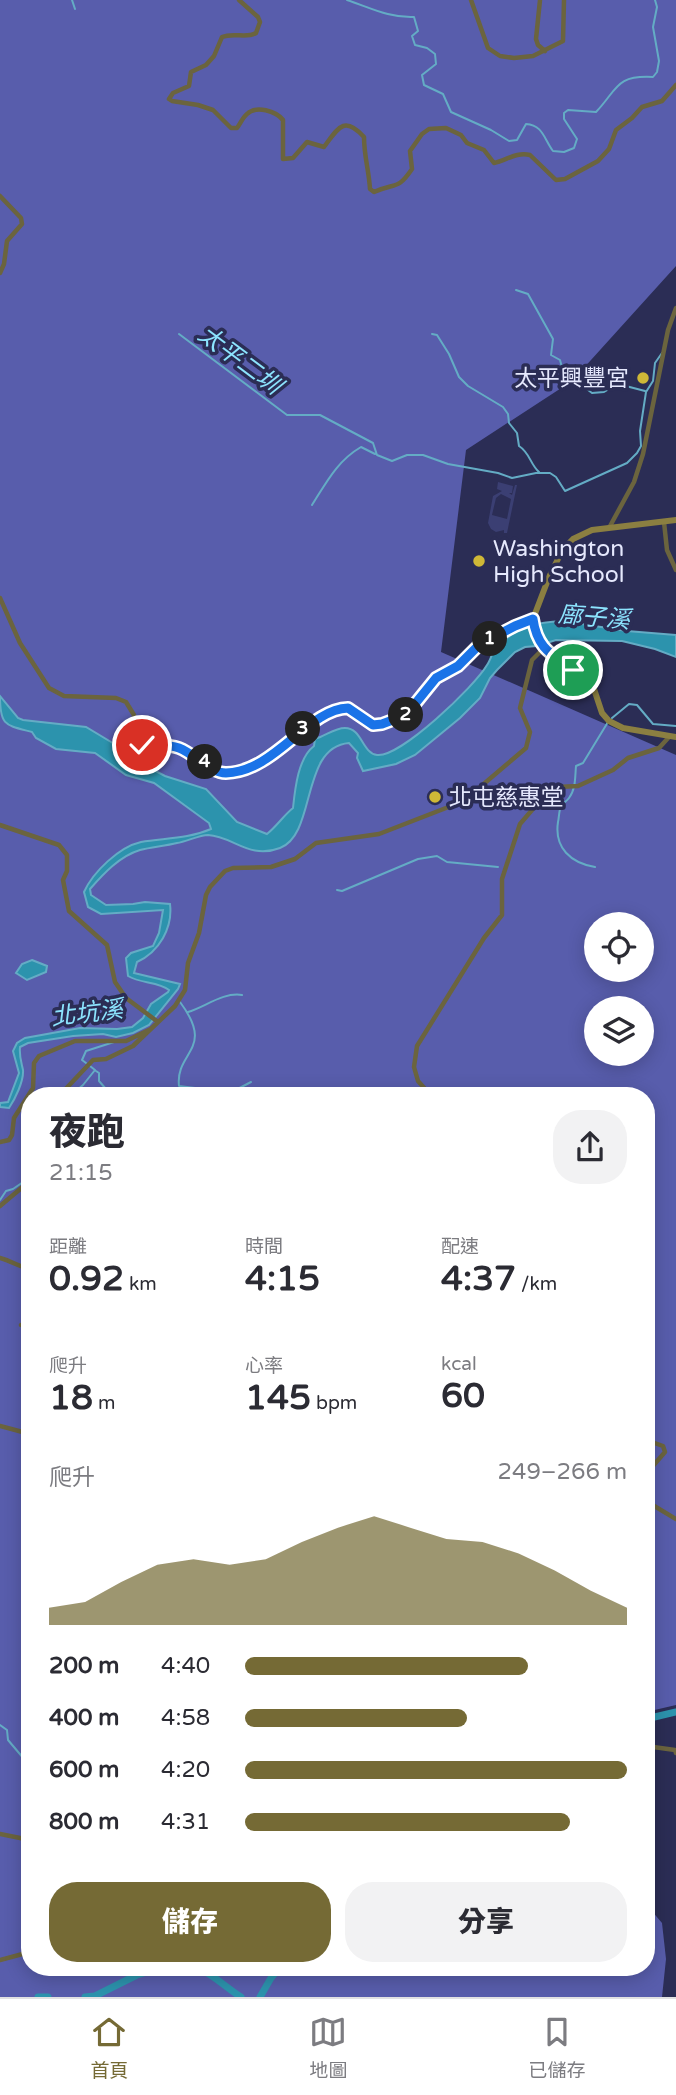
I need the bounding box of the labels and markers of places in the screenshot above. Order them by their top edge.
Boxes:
place label: 太平興豐宮 [514,365,629,393]
marker: 太平興豐宮 [635,370,651,386]
place label: Washington High School [493,535,625,589]
marker: Washington High School [471,553,487,569]
pin: 1 [472,622,508,656]
pin [543,640,603,700]
pin: 2 [388,698,424,732]
pin: 3 [286,712,320,746]
pin [112,715,172,775]
pin: 4 [188,744,222,780]
place label: 北屯慈惠堂 [449,784,564,812]
marker: 北屯慈惠堂 [427,789,443,805]

